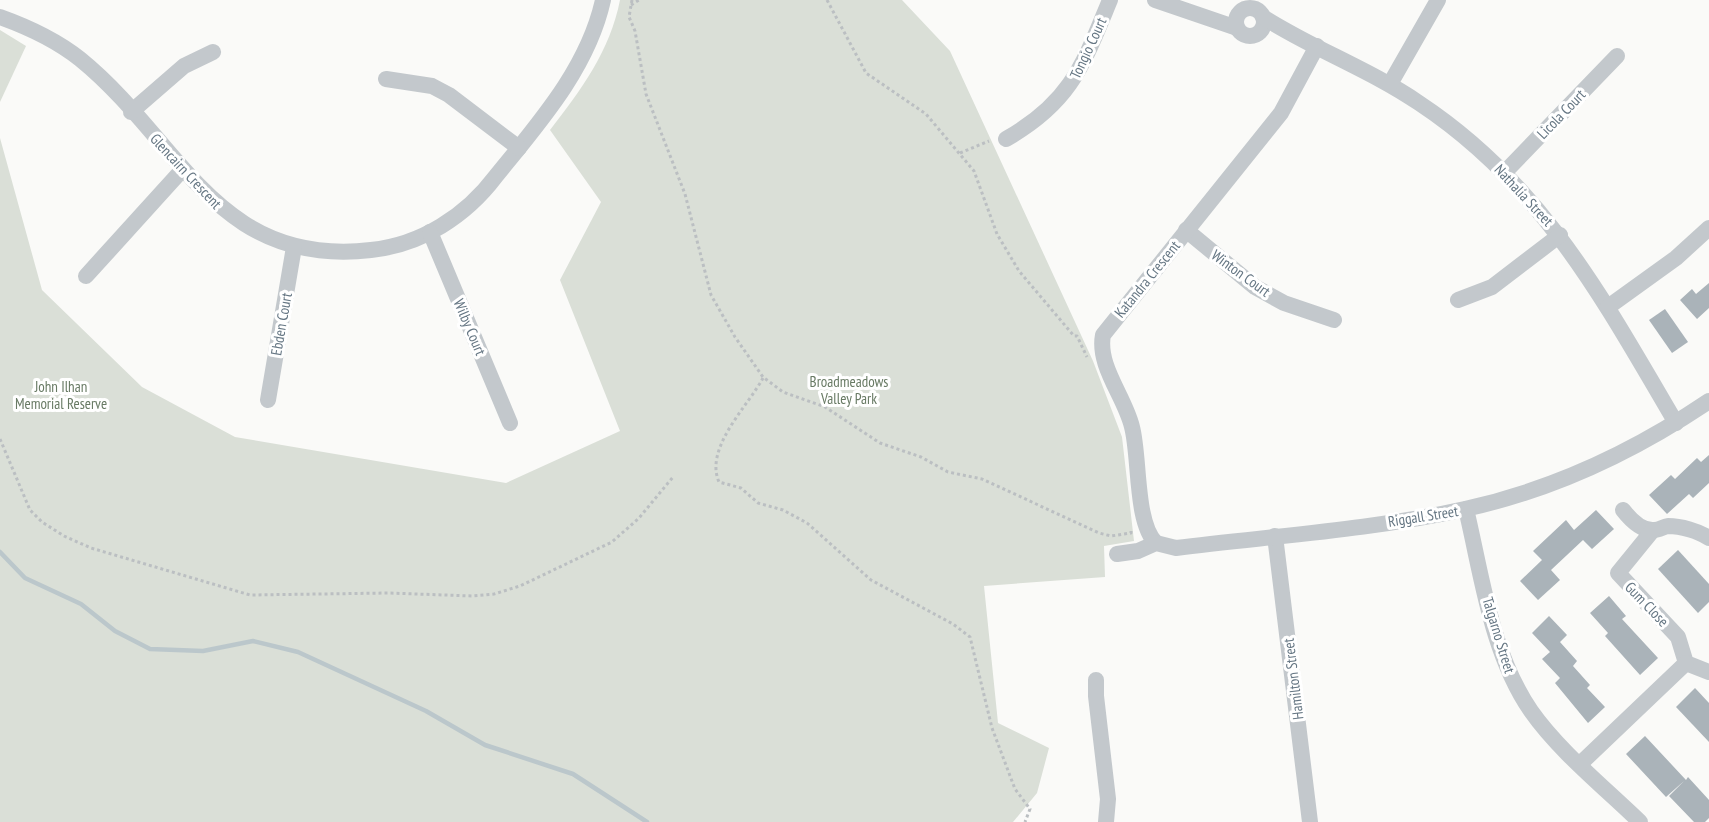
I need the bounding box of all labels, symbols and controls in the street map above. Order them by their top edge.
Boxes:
street label: Tongio Court [1066,14,1110,82]
street label: Licola Court [1533,85,1589,143]
street label: Glencairn Crescent [146,129,226,213]
street label: Nathalia Street [1491,160,1557,230]
street label: Katandra Crescent [1110,237,1184,321]
street label: Winton Court [1208,245,1274,301]
street label: Ebden Court [266,291,296,357]
street label: Wilby Court [450,296,490,358]
park label: Broadmeadows Valley Park [810,372,888,408]
park label: John Ilhan Memorial Reserve [15,377,107,413]
street label: Riggall Street [1387,501,1459,531]
street label: Gum Close [1621,578,1673,630]
street label: Talgarno Street [1478,595,1520,675]
street label: Hamilton Street [1279,637,1307,721]

